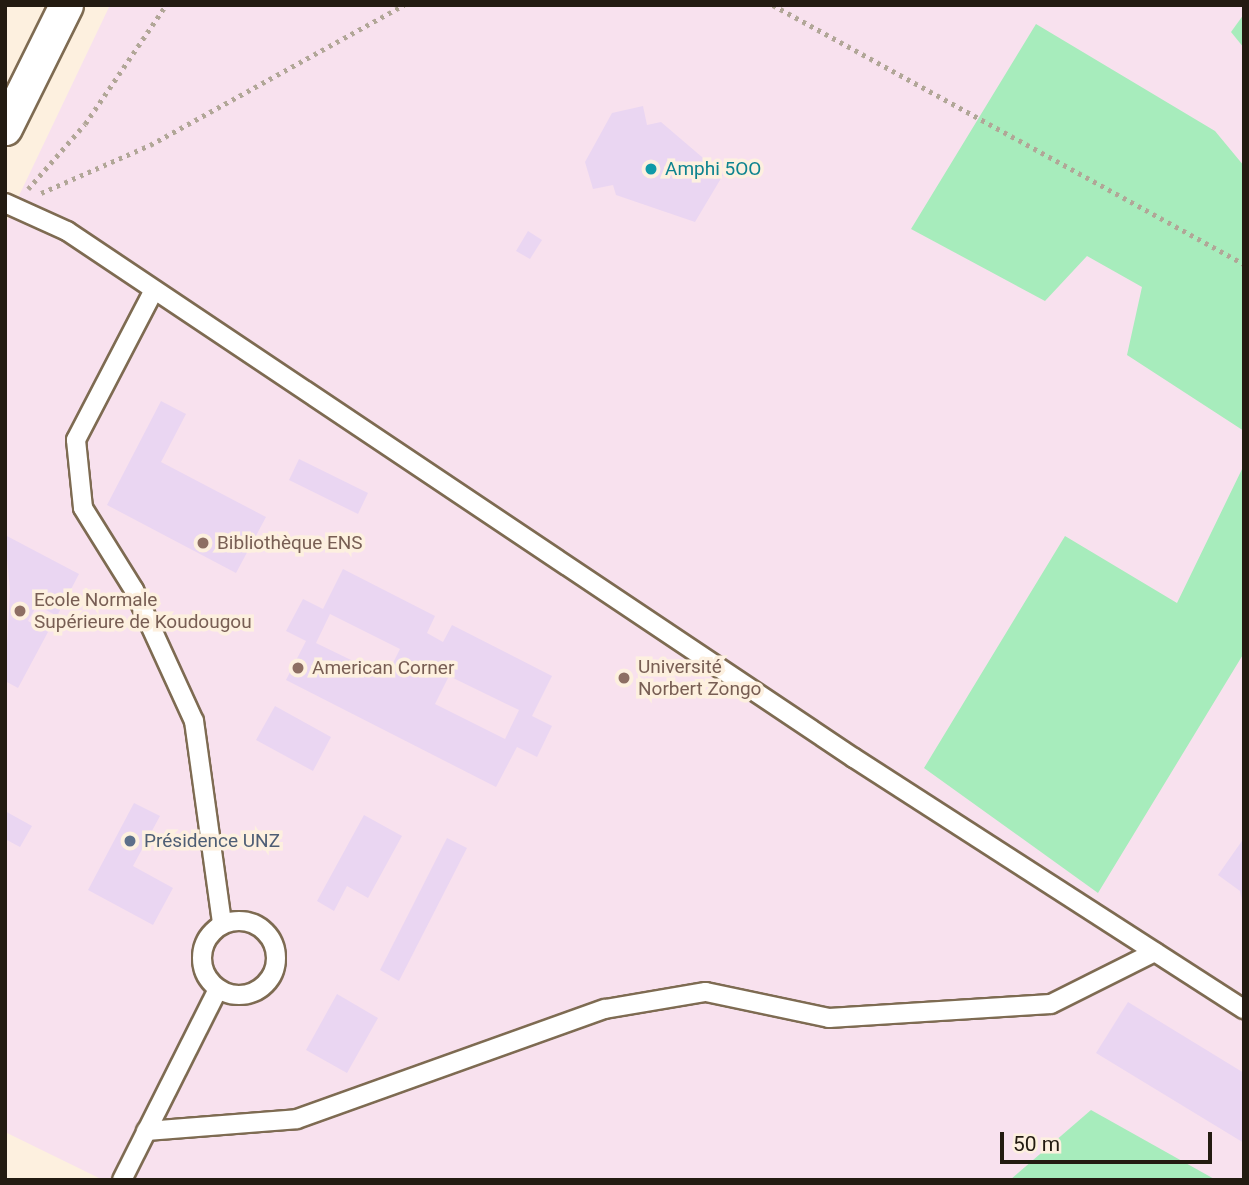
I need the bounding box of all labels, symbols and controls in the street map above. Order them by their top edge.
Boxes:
place label: Amphi 5OO [665,158,761,180]
marker: Amphi 5OO [643,161,659,177]
place label: Bibliothèque ENS [217,532,363,554]
marker: Bibliothèque ENS [195,535,211,551]
place label: Ecole Normale Supérieure de Koudougou [34,589,252,633]
marker: Ecole Normale Supérieure de Koudougou [12,603,28,619]
place label: Université Norbert Zongo [638,656,761,700]
place label: American Corner [312,657,454,679]
marker: American Corner [290,660,306,676]
marker: Université Norbert Zongo [616,670,632,686]
place label: Présidence UNZ [144,830,280,852]
marker: Présidence UNZ [122,833,138,849]
scale bar [1004,1118,1216,1162]
text: 50 m [1013,1132,1060,1156]

